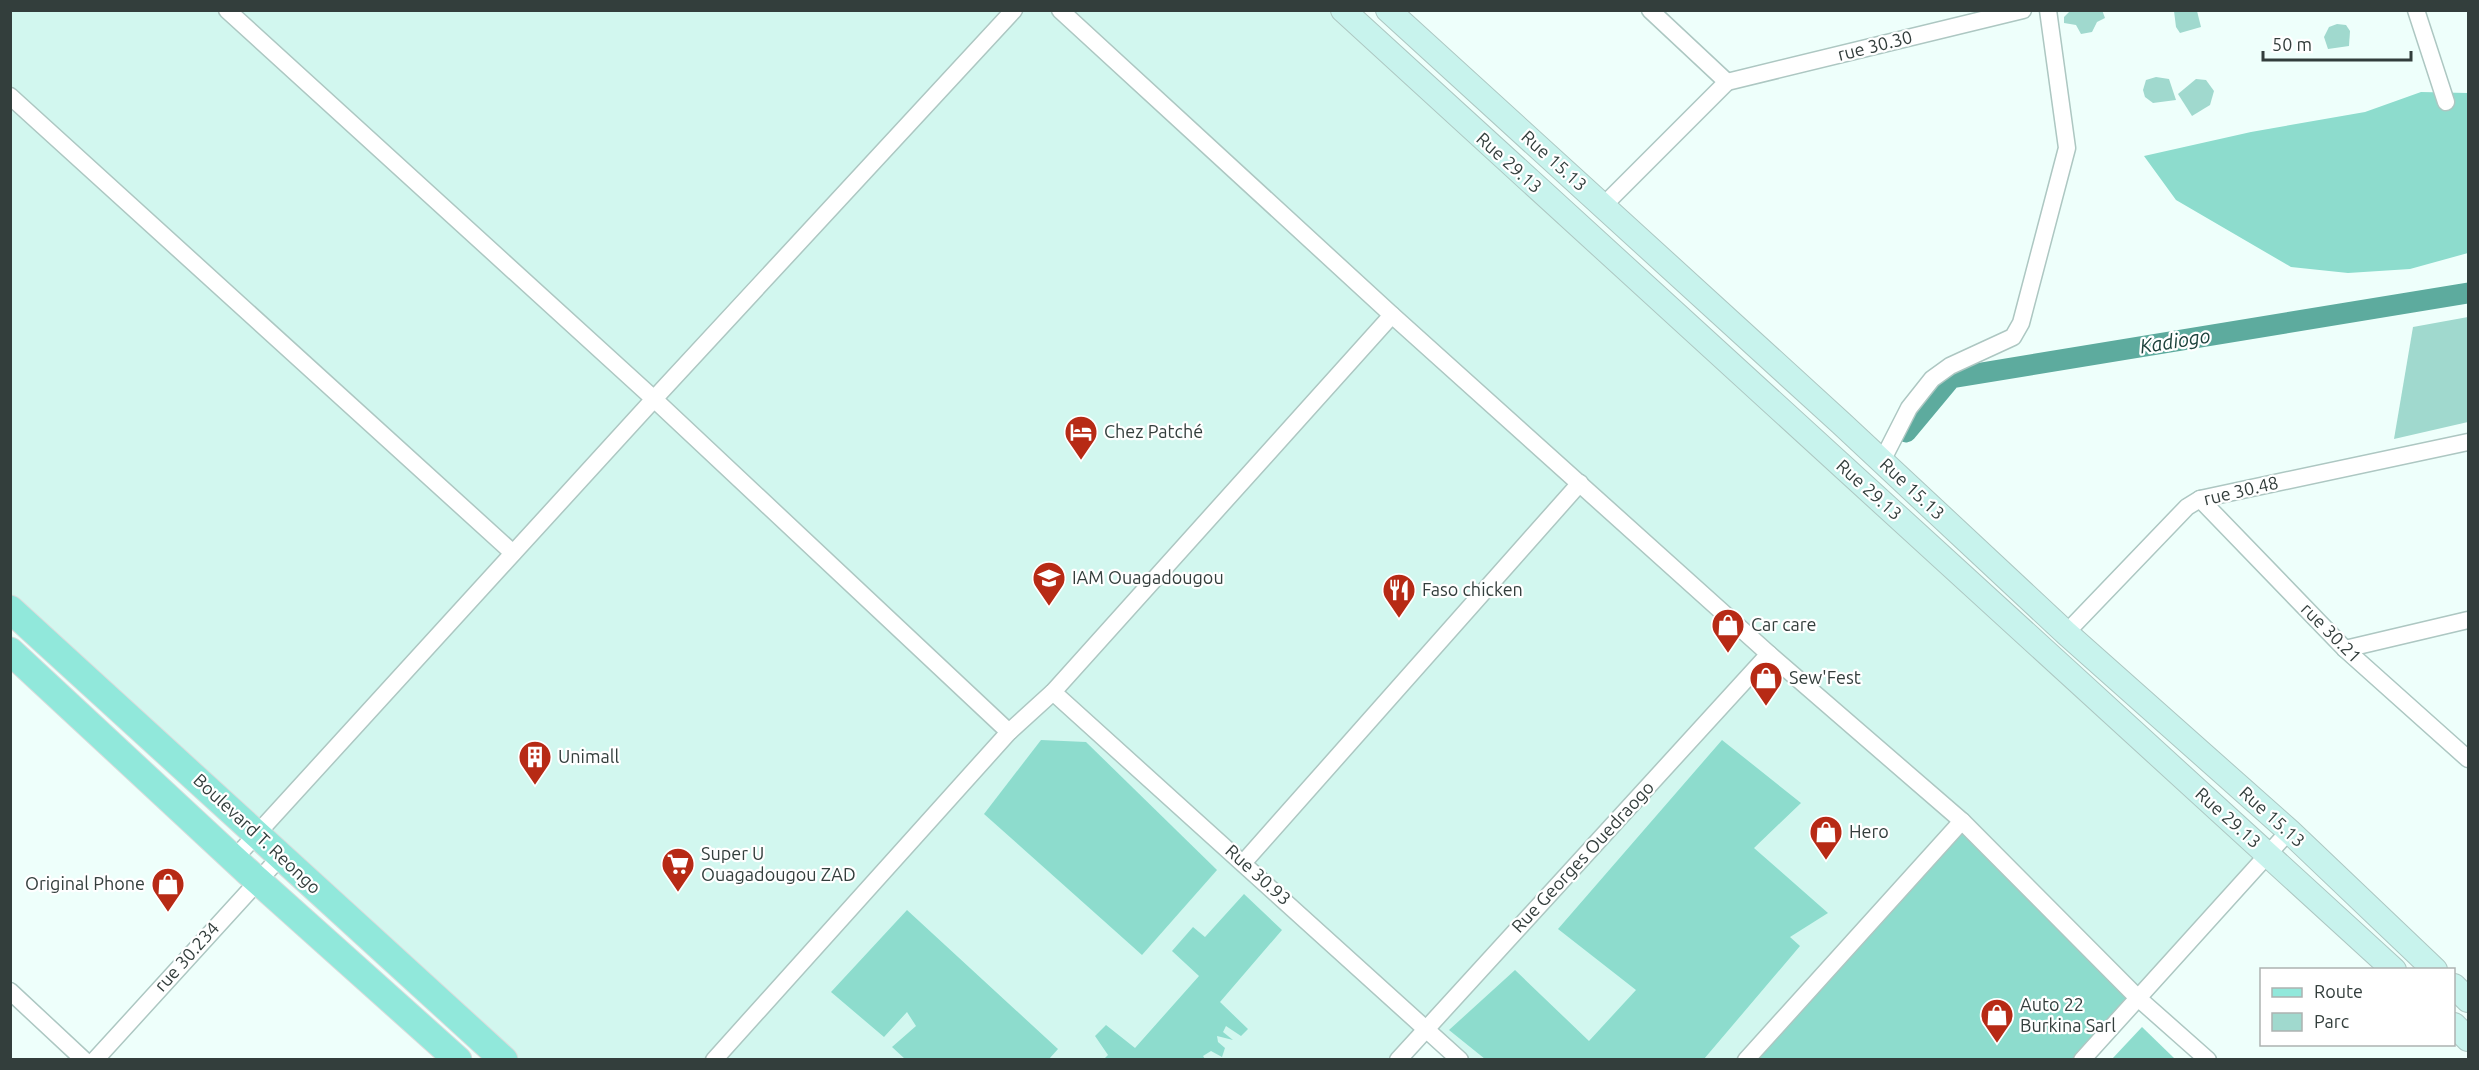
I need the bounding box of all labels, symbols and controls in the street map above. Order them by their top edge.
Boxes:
scale bar [2263,24,2412,62]
street label: rue 30.30 [1835,26,1914,64]
text: 50 m [2272,34,2312,54]
street label: Rue 15.13 [1518,126,1591,195]
street label: Rue 29.13 [1473,128,1546,197]
water label: Kadiogo [2138,324,2212,357]
hotel icon: Chez Patché [1063,414,1099,461]
place label: Chez Patché [1104,421,1203,441]
street label: Rue 15.13 [1876,453,1949,523]
street label: Rue 29.13 [1833,455,1906,524]
street label: rue 30.48 [2201,472,2280,508]
school or university icon: IAM Ouagadougou [1031,560,1067,607]
place label: IAM Ouagadougou [1072,567,1224,587]
restaurant icon: Faso chicken [1381,572,1417,619]
place label: Faso chicken [1422,579,1523,599]
street label: rue 30.21 [2298,598,2366,666]
shop icon: Car care [1710,607,1746,654]
place label: Car care [1751,614,1817,634]
shop icon: Sew'Fest [1748,660,1784,707]
place label: Sew'Fest [1789,667,1861,687]
building icon: Unimall [517,739,553,786]
place label: Unimall [558,746,619,766]
street label: Boulevard T. Reongo [190,769,325,897]
street label: Rue Georges Ouedraogo [1507,777,1657,936]
street label: Rue 15.13 [2236,782,2309,851]
street label: Rue 29.13 [2192,783,2265,852]
shop icon: Hero [1808,814,1844,861]
place label: Hero [1849,821,1889,841]
street label: Rue 30.93 [1222,840,1295,909]
place label: Super U Ouagadougou ZAD [701,843,856,884]
supermarket icon: Super U Ouagadougou ZAD [660,846,696,893]
shop icon: Original Phone [150,866,186,913]
place label: Original Phone [25,873,145,893]
street label: rue 30.234 [150,918,223,995]
legend [2260,968,2455,1046]
text: Route [2314,981,2363,1001]
place label: Auto 22 Burkina Sarl [2020,994,2116,1035]
shop icon: Auto 22 Burkina Sarl [1979,997,2015,1044]
text: Parc [2314,1011,2349,1031]

